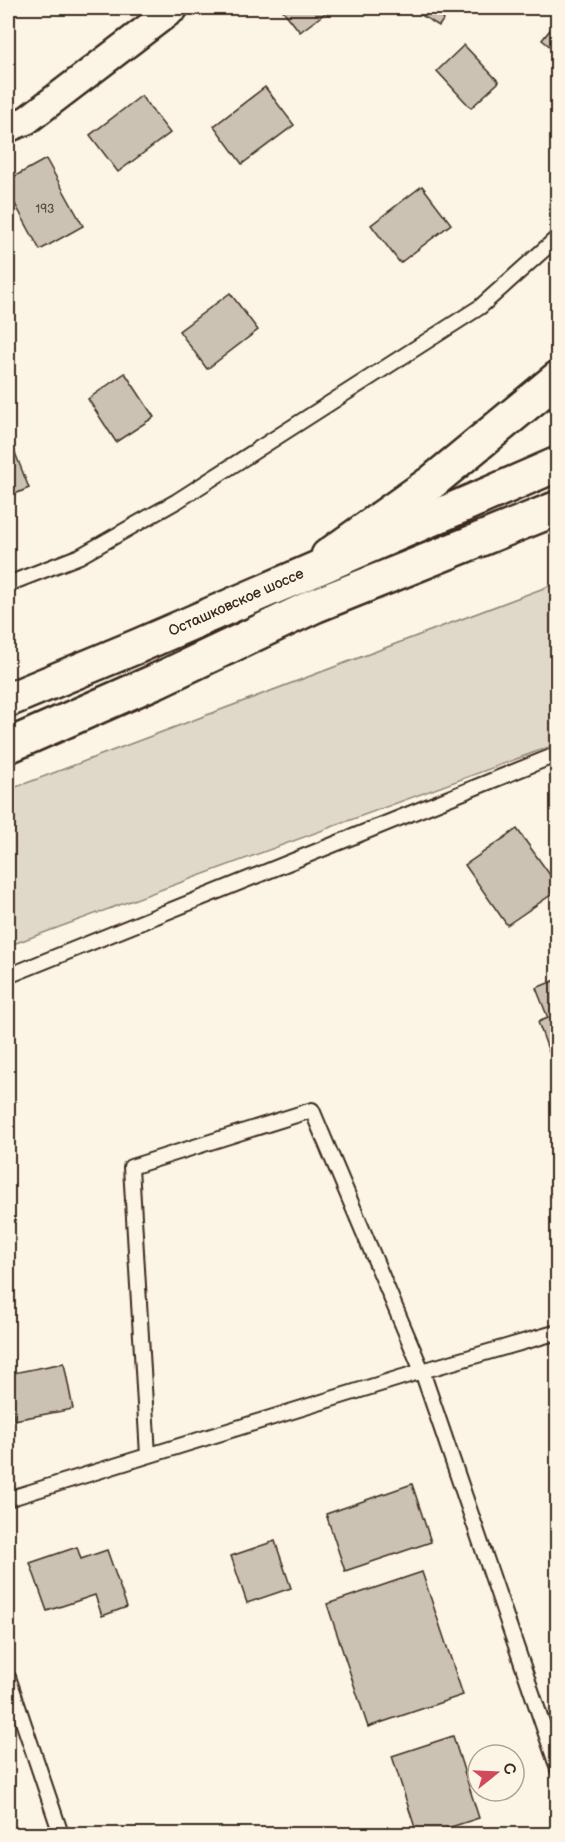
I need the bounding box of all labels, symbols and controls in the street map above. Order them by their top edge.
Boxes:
house number: 193 [36,202,54,217]
street label: Осташковское шоссе [165,564,307,641]
north arrow [466,1743,526,1803]
text: С [498,1761,520,1777]

